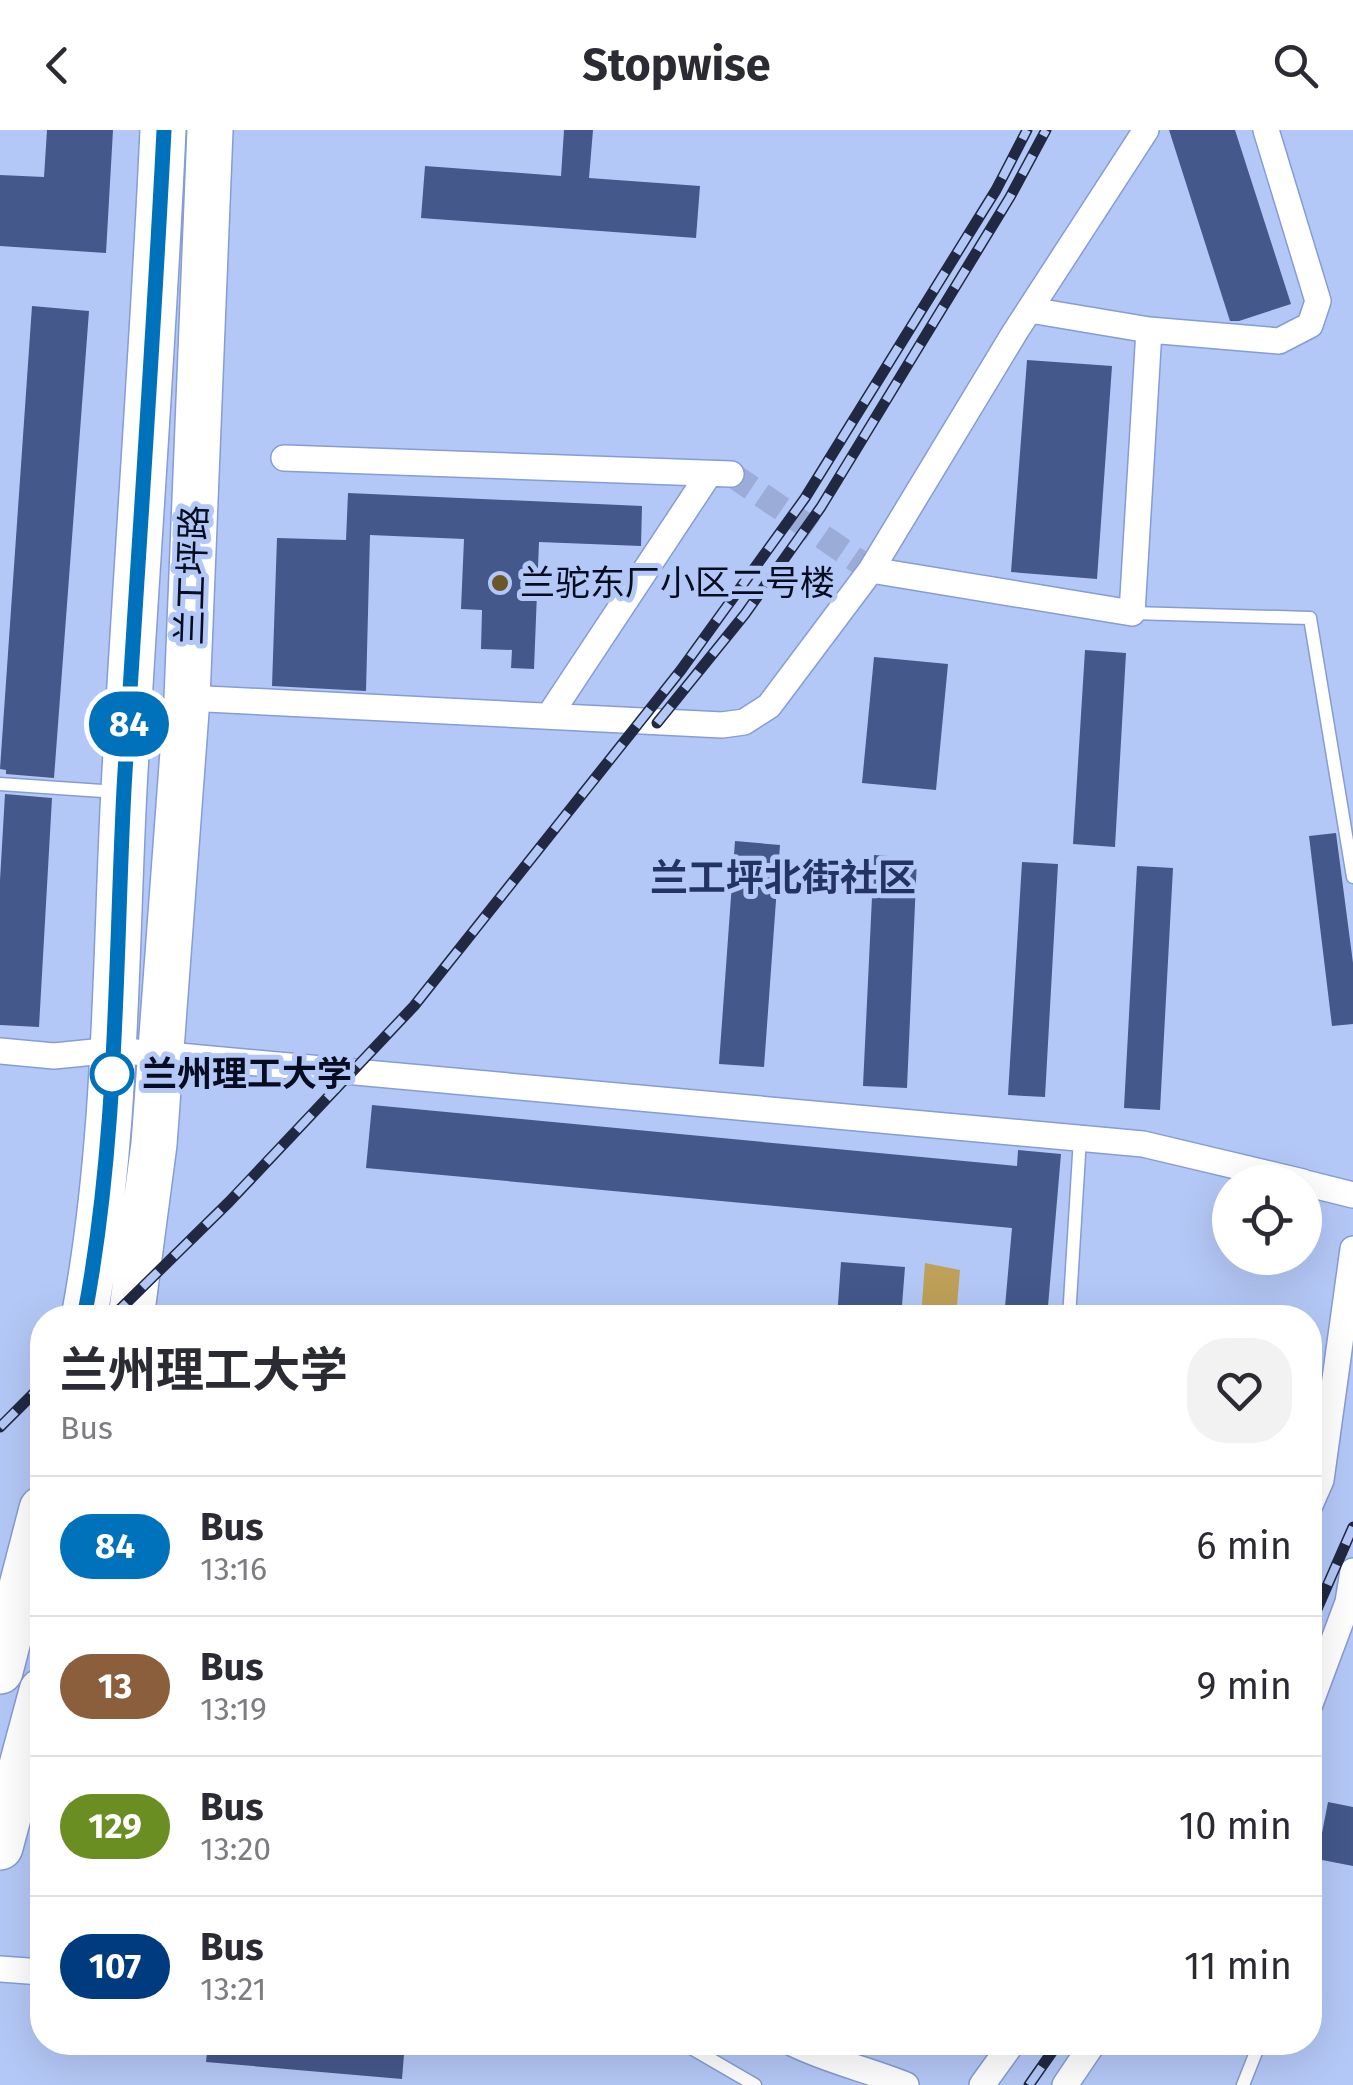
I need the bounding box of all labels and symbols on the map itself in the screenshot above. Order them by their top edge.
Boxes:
street label: 兰工坪路 [169,504,215,646]
place label: 兰驼东厂小区二号楼 [520,562,835,604]
marker: 兰驼东厂小区二号楼 [489,572,511,594]
line badge: 84 [84,692,174,756]
district label: 兰工坪北街社区 [650,855,916,901]
marker: 兰州理工大学 [91,1053,133,1095]
place label: 兰州理工大学 [142,1053,352,1095]

